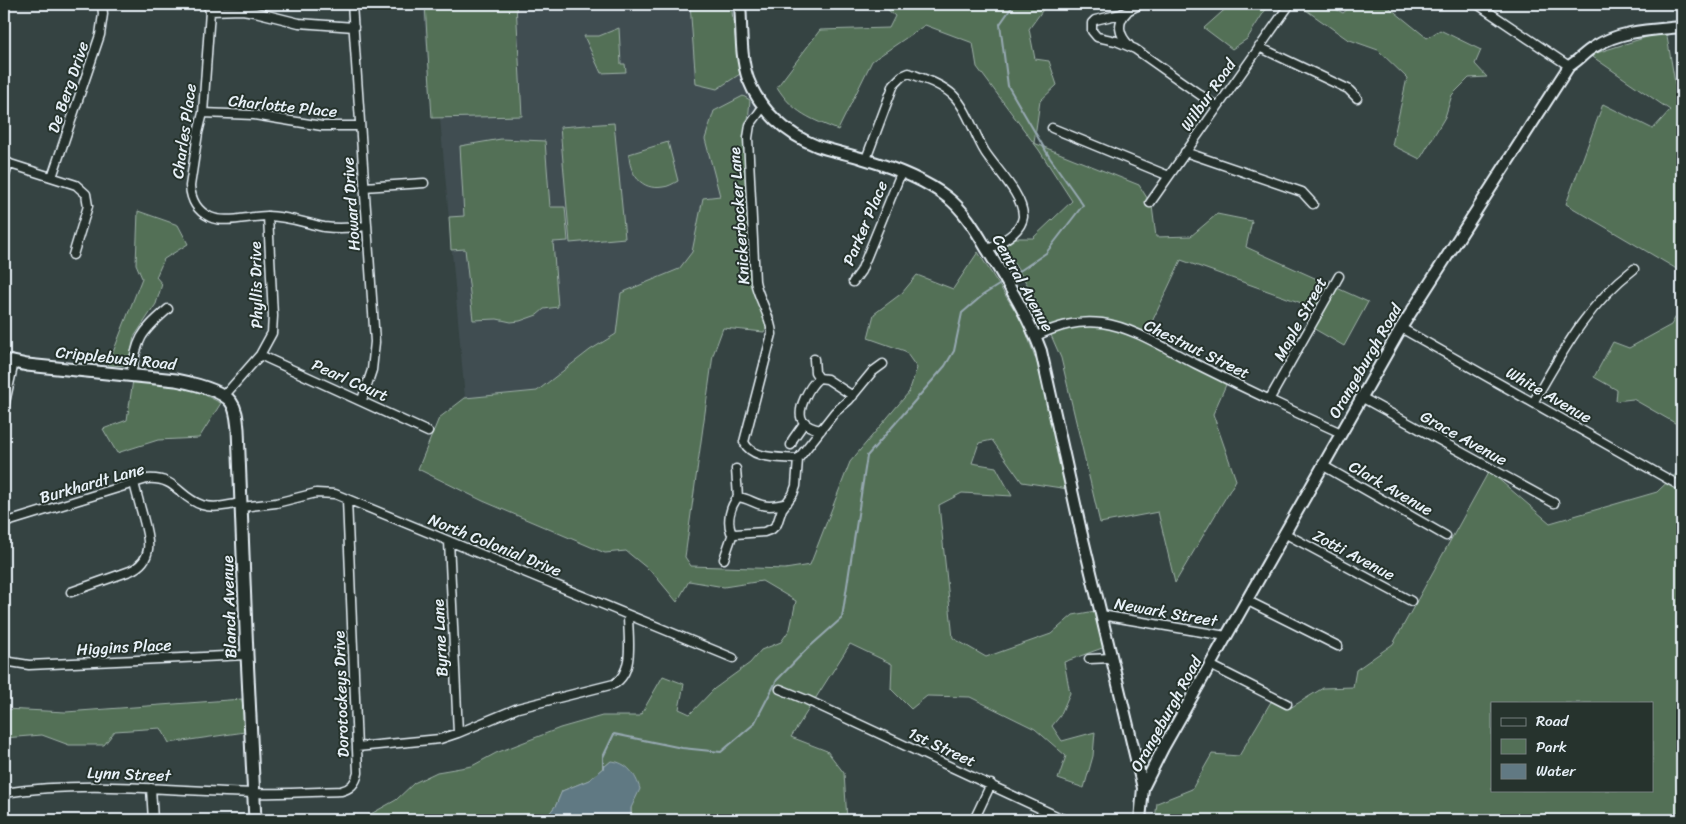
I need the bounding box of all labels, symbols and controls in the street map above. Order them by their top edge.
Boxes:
street label: De Berg Drive [39,37,97,137]
street label: Wilbur Road [1172,51,1245,137]
street label: Charles Place [163,82,205,180]
street label: Charlotte Place [227,86,339,126]
street label: Knickerbocker Lane [720,146,758,286]
street label: Howard Drive [333,156,369,252]
street label: Parker Place [834,176,896,270]
street label: Central Avenue [984,229,1062,337]
street label: Phyllis Drive [241,241,271,329]
street label: Maple Street [1265,272,1335,366]
street label: Orangeburgh Road [1320,297,1411,424]
street label: Chestnut Street [1139,311,1255,387]
street label: Cripplebush Road [54,337,179,379]
street label: Pearl Court [307,350,393,410]
street label: White Avenue [1500,359,1598,431]
street label: Grace Avenue [1415,402,1513,474]
street label: Clark Avenue [1343,452,1439,524]
street label: Burkhardt Lane [36,454,148,512]
street label: North Colonial Drive [424,505,566,585]
street label: Zotti Avenue [1308,521,1400,589]
street label: Blanch Avenue [213,555,245,659]
street label: Newark Street [1112,589,1220,635]
street label: Byrne Lane [423,598,457,678]
street label: Higgins Place [76,630,172,664]
street label: Dorotockeys Drive [324,630,358,758]
street label: Orangeburgh Road [1122,649,1211,777]
legend [1491,702,1654,792]
text: Road [1536,708,1569,734]
street label: 1st Street [903,719,981,775]
text: Park [1536,734,1567,760]
street label: Lynn Street [87,758,172,790]
text: Water [1536,758,1576,784]

